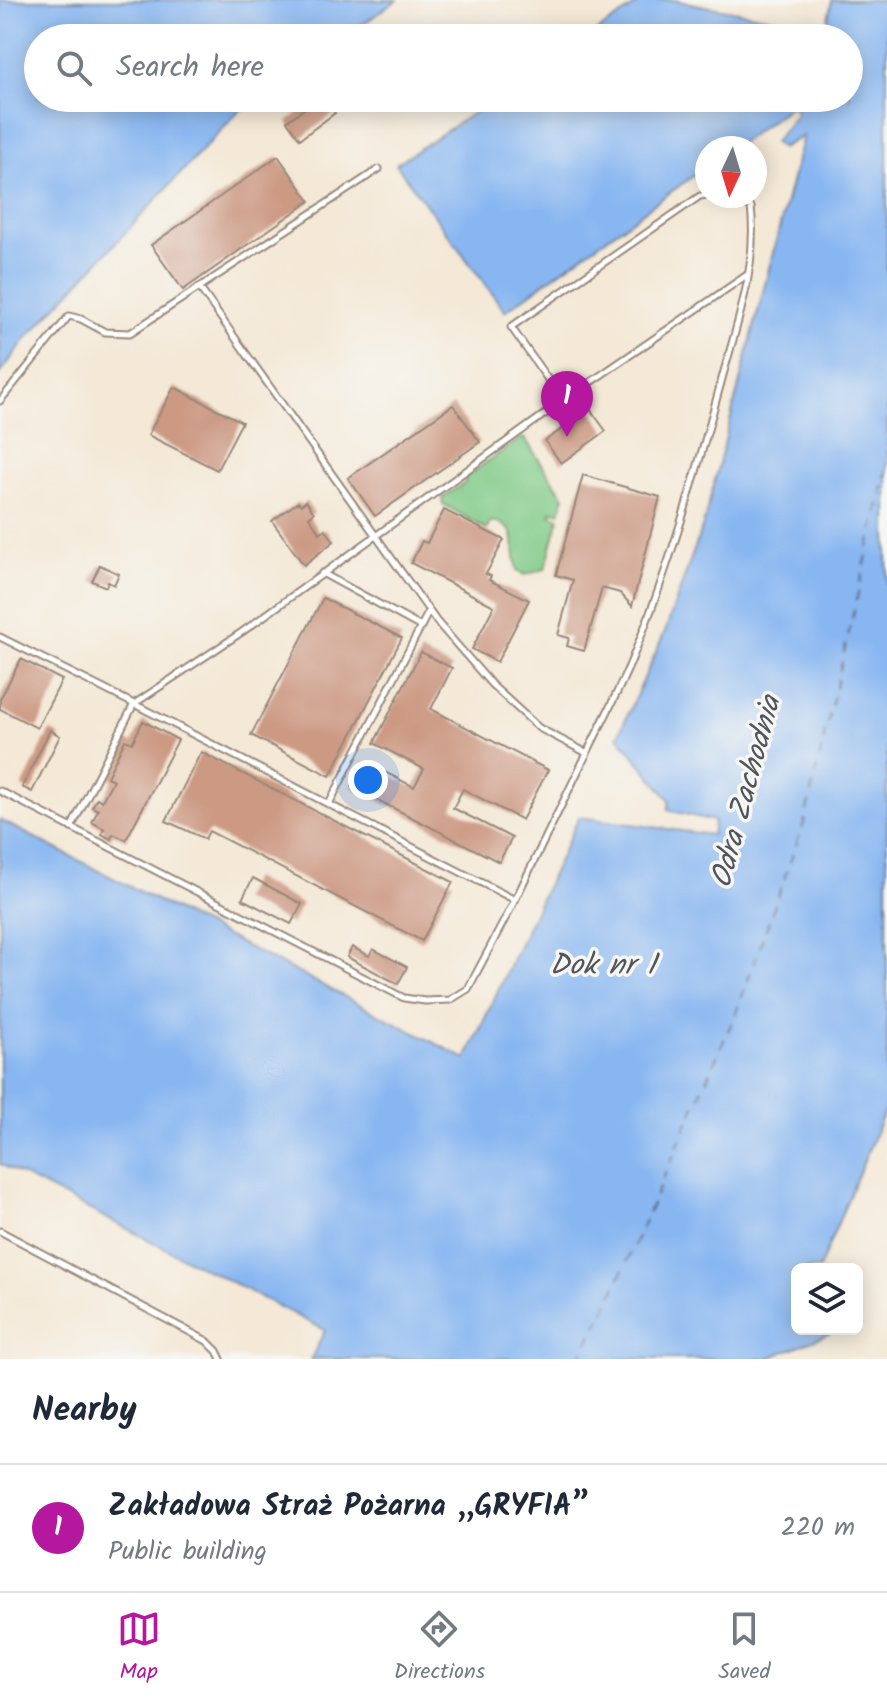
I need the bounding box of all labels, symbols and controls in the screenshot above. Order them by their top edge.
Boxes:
search box [24,24,863,112]
text: Search here [116,44,264,92]
icon: search [52,46,96,90]
north arrow [695,136,767,208]
pin: 1 [541,371,593,437]
water label: Odra Zachodnia [698,689,796,893]
your location [348,760,388,800]
water label: Dok nr 1 [550,942,661,990]
map controls [791,1263,863,1335]
button: layers [791,1263,863,1335]
text: Nearby [32,1384,137,1438]
text: Zakładowa Straż Pożarna „GRYFIA” [108,1483,590,1531]
text: 1 [54,1507,62,1549]
text: 220 m [781,1507,855,1549]
text: Public building [108,1531,267,1573]
tab: Map [117,1607,161,1690]
tab: Directions [394,1607,485,1690]
tab: Saved [718,1607,770,1690]

